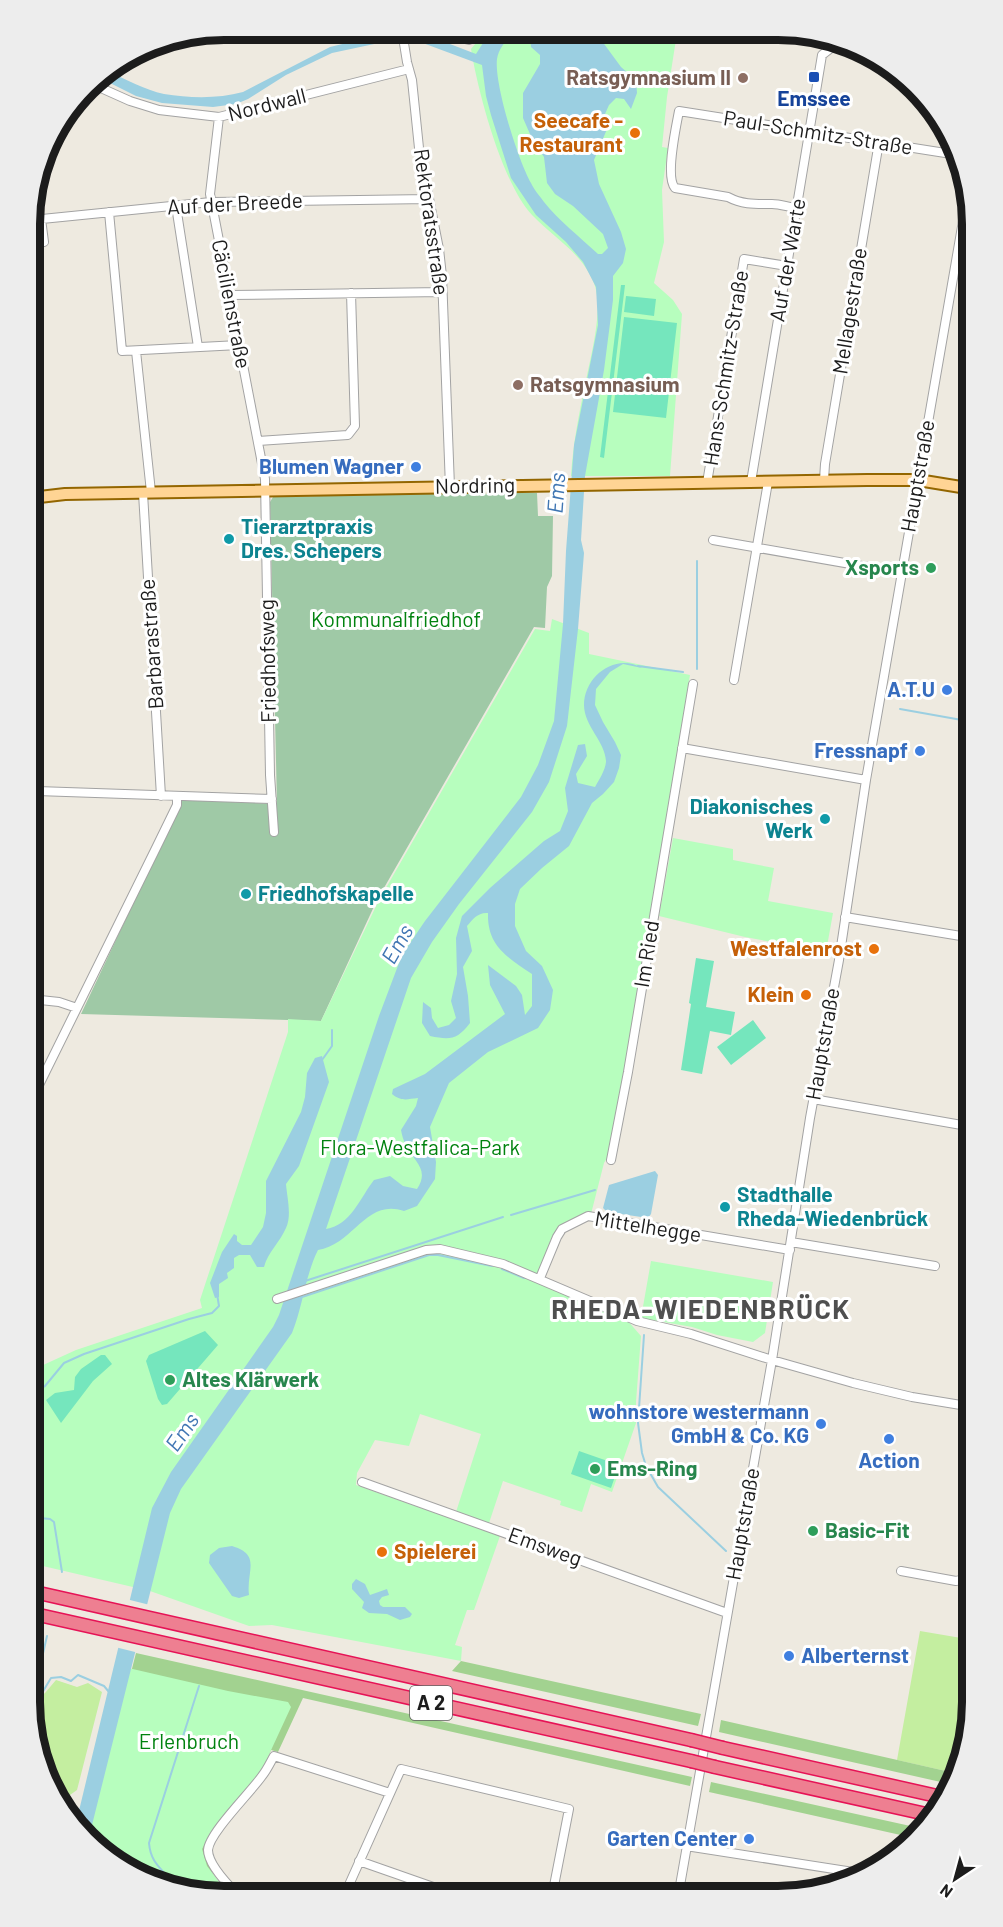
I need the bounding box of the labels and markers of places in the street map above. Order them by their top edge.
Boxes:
place label: Ratsgymnasium II [566,64,731,89]
marker: Emssee [807,70,821,84]
marker: Ratsgymnasium II [736,71,750,85]
place label: Emssee [777,85,851,110]
place label: Seecafe - Restaurant [519,107,623,156]
marker: Seecafe - Restaurant [628,126,642,140]
place label: Ratsgymnasium [530,371,680,396]
marker: Ratsgymnasium [511,378,525,392]
place label: Blumen Wagner [259,453,404,478]
marker: Blumen Wagner [409,460,423,474]
place label: Tierarztpraxis Dres. Schepers [241,513,382,562]
marker: Tierarztpraxis Dres. Schepers [222,532,236,546]
place label: Xsports [845,554,919,579]
marker: Xsports [924,561,938,575]
place label: A.T.U [887,676,935,701]
marker: A.T.U [940,683,954,697]
place label: Fressnapf [814,737,908,762]
marker: Fressnapf [913,744,927,758]
place label: Diakonisches Werk [690,793,813,842]
marker: Diakonisches Werk [818,812,832,826]
place label: Friedhofskapelle [258,880,414,905]
marker: Friedhofskapelle [239,887,253,901]
place label: Westfalenrost [730,935,862,960]
marker: Westfalenrost [867,942,881,956]
place label: Klein [747,981,794,1006]
marker: Klein [799,988,813,1002]
place label: Stadthalle Rheda-Wiedenbrück [737,1181,928,1230]
marker: Stadthalle Rheda-Wiedenbrück [718,1200,732,1214]
place label: Altes Klärwerk [182,1366,319,1391]
marker: Altes Klärwerk [163,1373,177,1387]
place label: wohnstore westermann GmbH & Co. KG [589,1398,809,1447]
marker: wohnstore westermann GmbH & Co. KG [814,1417,828,1431]
marker: Action [882,1432,896,1446]
place label: Action [858,1447,920,1472]
place label: Ems-Ring [607,1455,697,1480]
marker: Ems-Ring [588,1462,602,1476]
place label: Basic-Fit [825,1517,910,1542]
marker: Basic-Fit [806,1524,820,1538]
place label: Spielerei [394,1538,476,1563]
marker: Spielerei [375,1545,389,1559]
place label: Alberternst [801,1642,909,1667]
marker: Alberternst [782,1649,796,1663]
place label: Garten Center [607,1825,737,1850]
marker: Garten Center [742,1832,756,1846]

